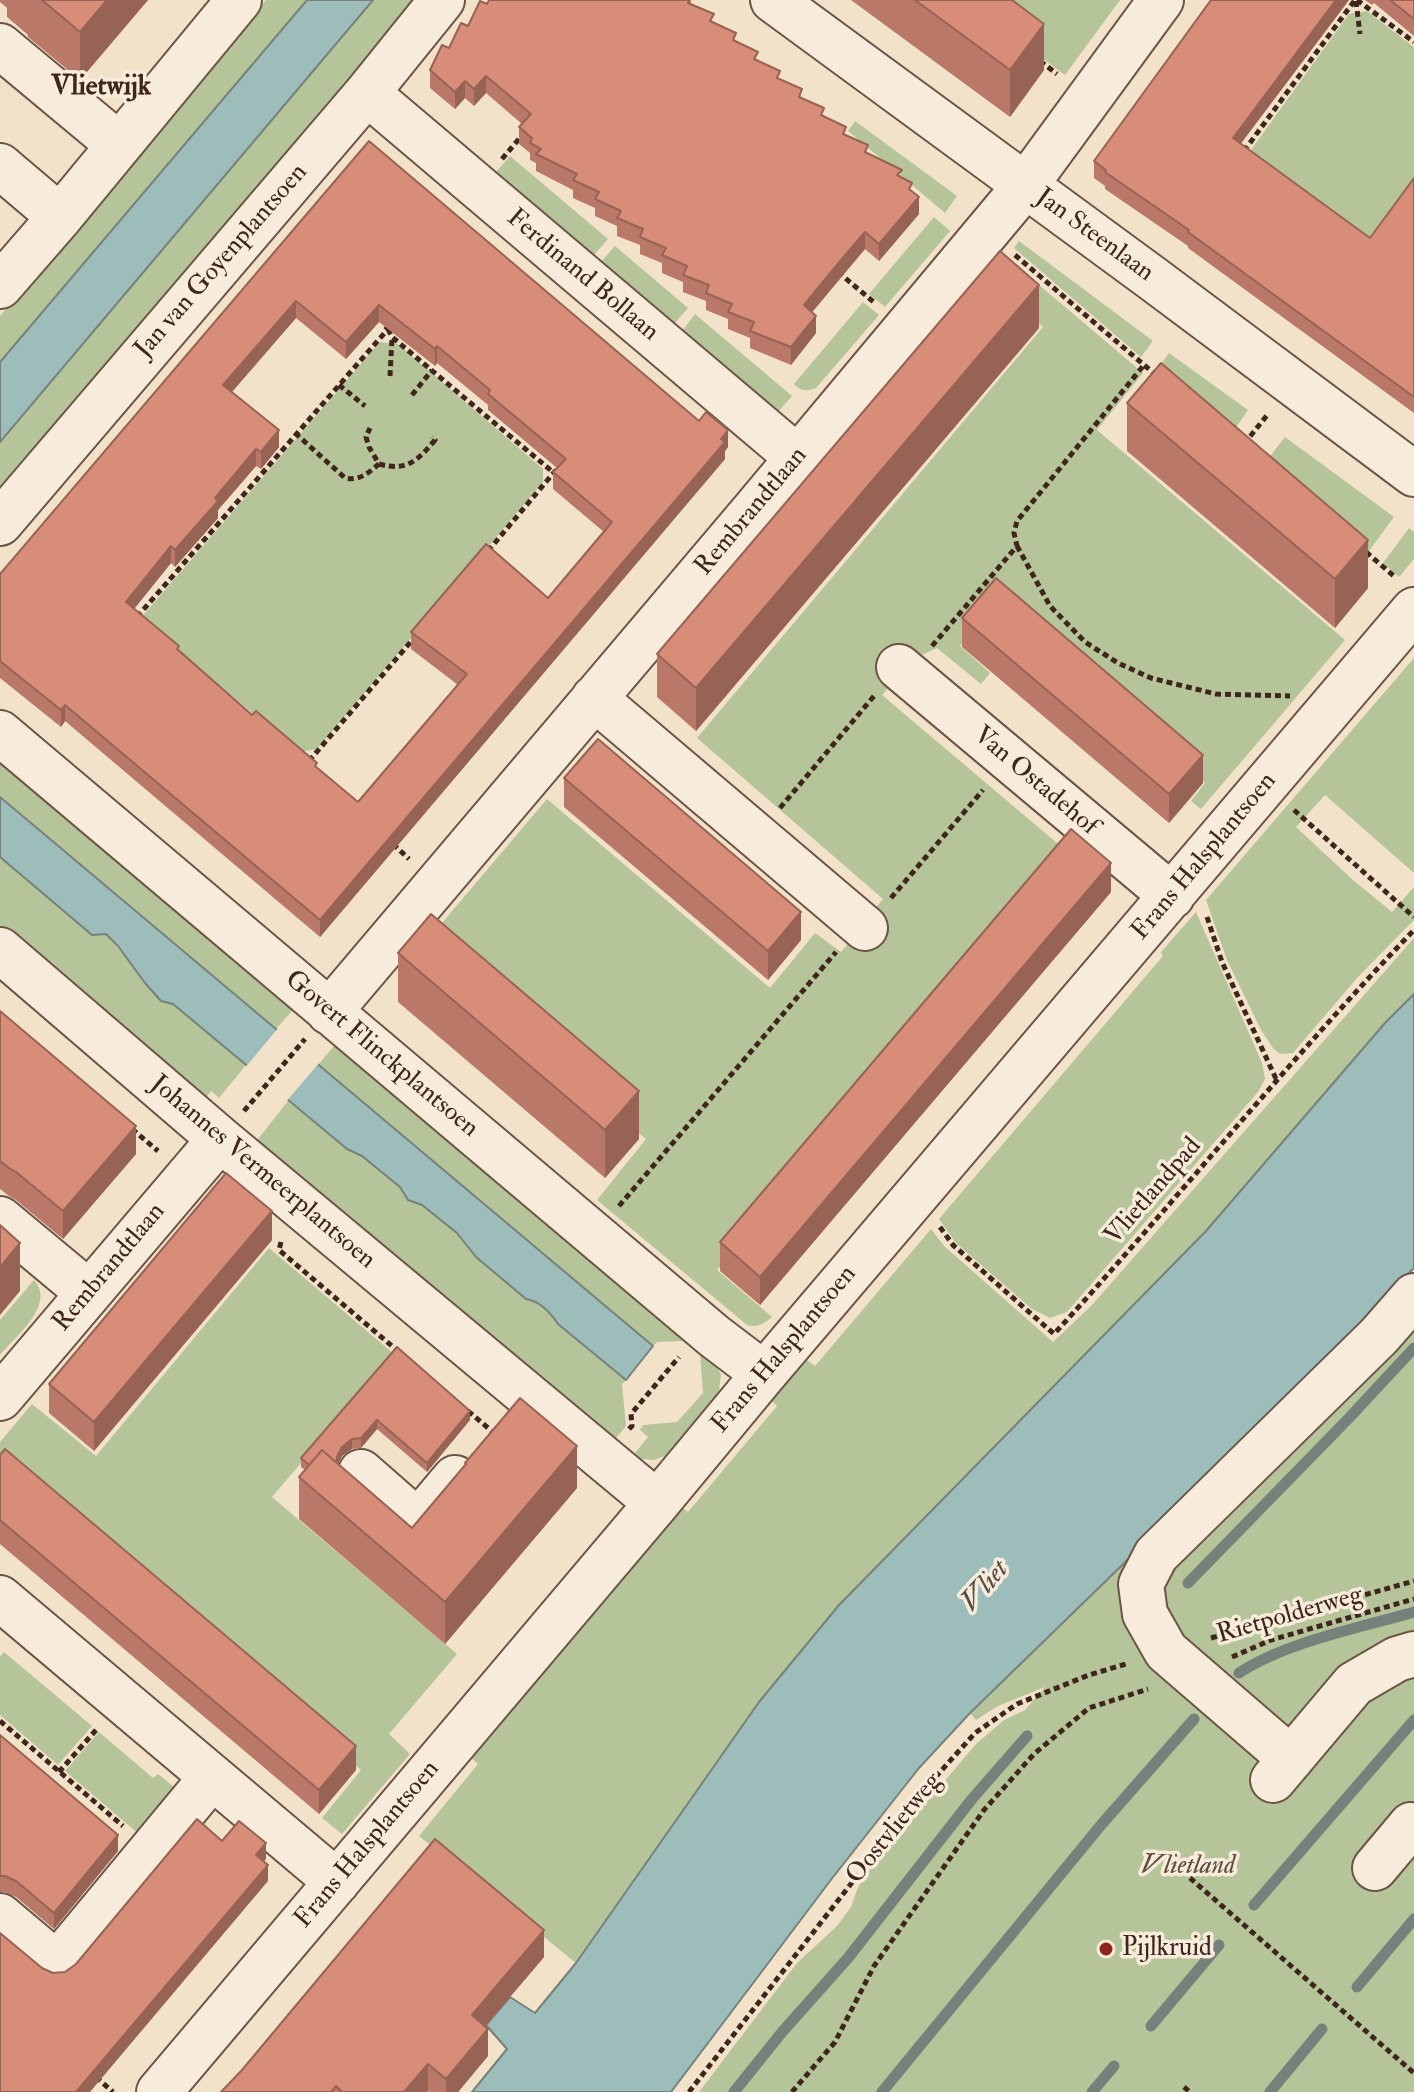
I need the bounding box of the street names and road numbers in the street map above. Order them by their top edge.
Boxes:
street label: Jan van Goyenplantsoen [129,158,315,366]
street label: Jan Steenlaan [1029,183,1159,289]
street label: Ferdinand Bollaan [500,203,664,349]
street label: Rembrandtlaan [689,441,815,583]
street label: Van Ostadehof [966,721,1104,843]
street label: Frans Halsplantsoen [1126,767,1284,947]
street label: Govert Flinckplantsoen [278,965,484,1145]
street label: Johannes Vermeerplantsoen [143,1070,381,1276]
street label: Vlietlandpad [1099,1132,1209,1252]
street label: Rembrandtlaan [47,1197,173,1339]
street label: Frans Halsplantsoen [706,1260,864,1440]
street label: Rietpolderweg [1214,1580,1366,1652]
street label: Frans Halsplantsoen [289,1755,447,1935]
street label: Oostvlietweg [841,1767,949,1891]

